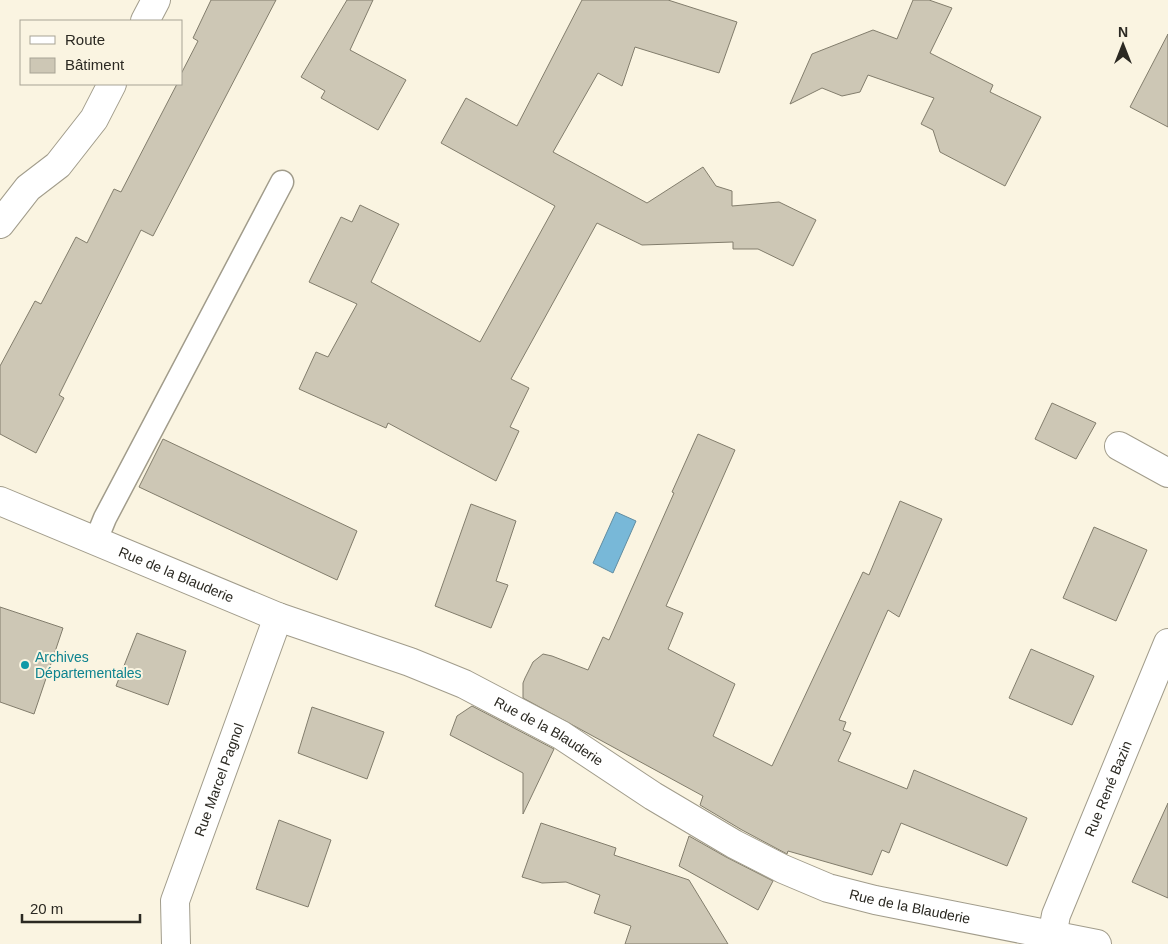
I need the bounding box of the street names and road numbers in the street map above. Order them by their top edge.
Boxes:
street label: Rue de la Blauderie [116,543,236,606]
street label: Rue de la Blauderie [492,693,606,769]
street label: Rue Marcel Pagnol [191,721,247,839]
street label: Rue René Bazin [1081,738,1135,839]
street label: Rue de la Blauderie [848,886,972,927]

